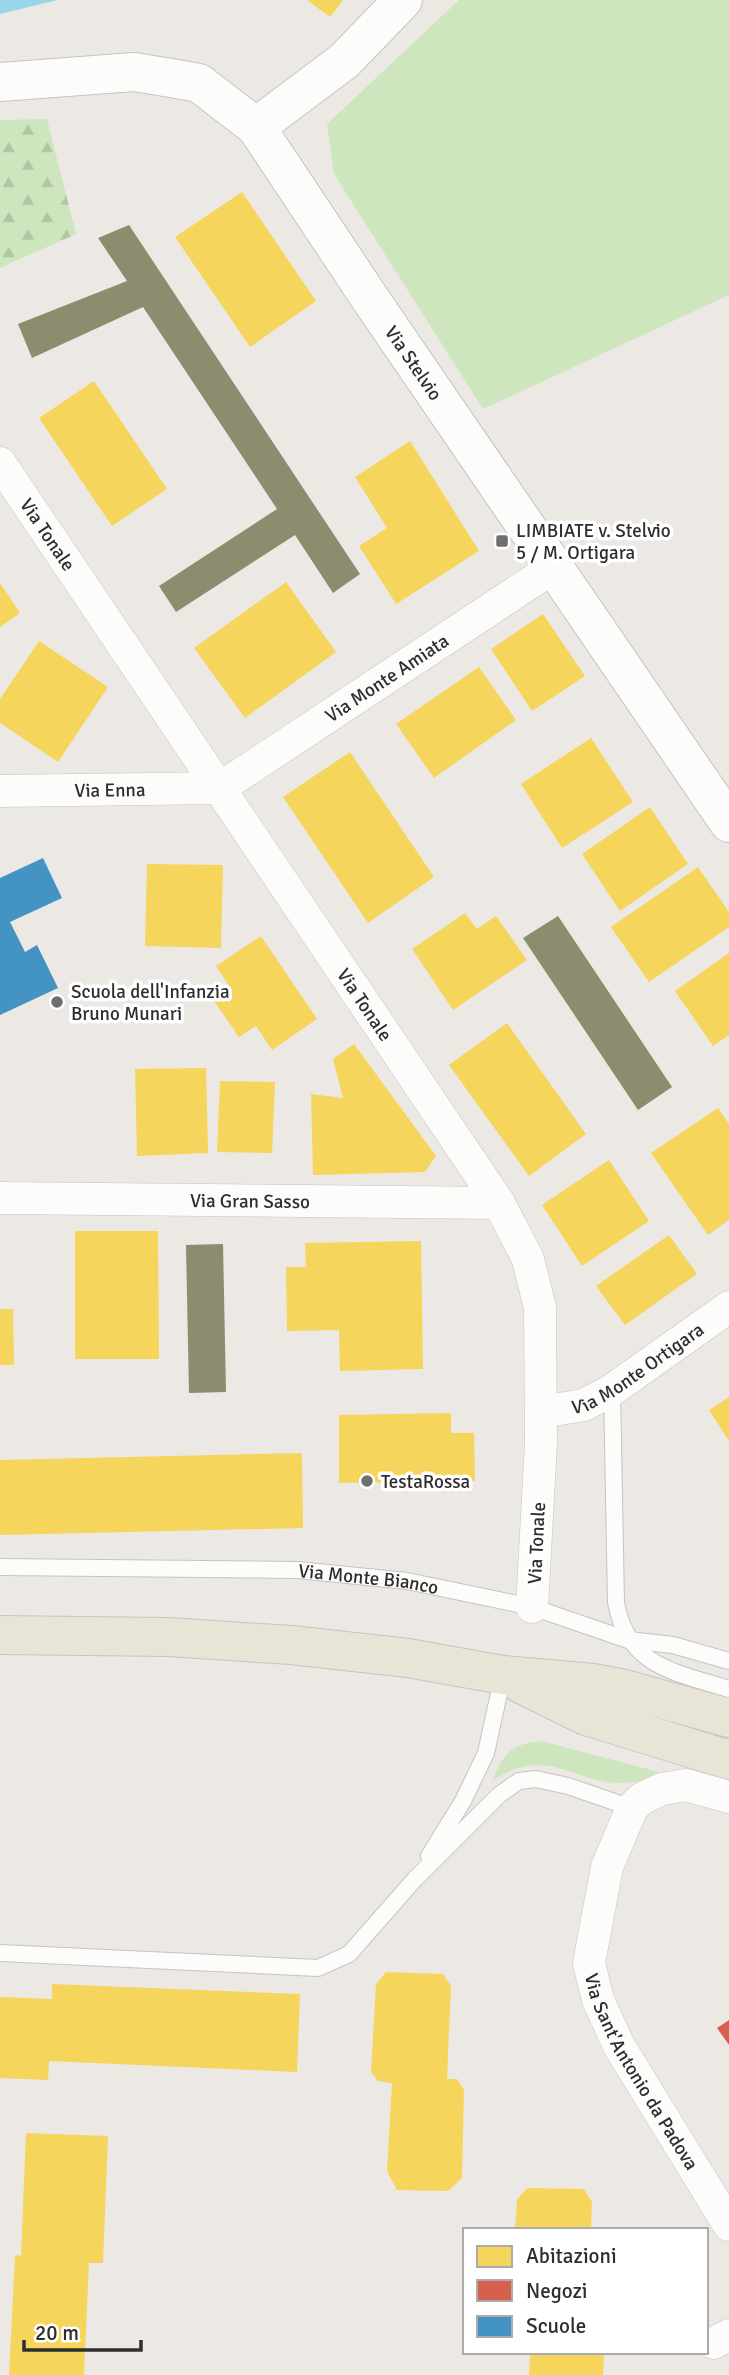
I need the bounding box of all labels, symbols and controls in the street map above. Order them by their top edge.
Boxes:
street label: Via Stelvio [379,321,447,405]
street label: Via Tonale [14,494,80,576]
place label: LIMBIATE v. Stelvio 5 / M. Ortigara [516,519,671,565]
marker: LIMBIATE v. Stelvio 5 / M. Ortigara [494,533,510,549]
street label: Via Monte Amiata [321,629,454,728]
street label: Via Enna [74,778,146,803]
street label: Via Tonale [331,964,397,1046]
place label: Scuola dell'Infanzia Bruno Munari [71,980,230,1026]
marker: Scuola dell'Infanzia Bruno Munari [49,994,65,1010]
street label: Via Gran Sasso [190,1189,310,1214]
street label: Via Monte Ortigara [570,1318,709,1420]
place label: TestaRossa [381,1470,470,1494]
marker: TestaRossa [359,1473,375,1489]
street label: Via Tonale [523,1501,551,1585]
street label: Via Monte Bianco [297,1559,441,1600]
street label: Via Sant'Antonio da Padova [579,1971,703,2175]
legend [463,2228,708,2354]
text: Abitazioni [526,2243,617,2269]
text: Negozi [526,2278,588,2304]
scale bar [24,2308,142,2352]
text: Scuole [526,2313,586,2339]
text: 20 m [35,2320,79,2346]

